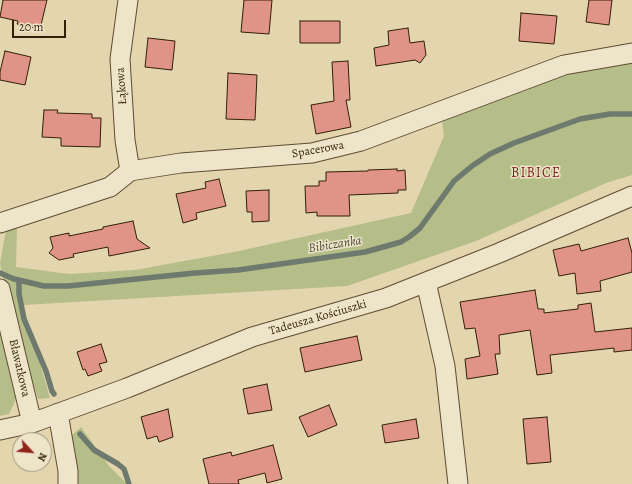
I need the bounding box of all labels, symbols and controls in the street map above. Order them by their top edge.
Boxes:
scale bar [14,12,68,38]
text: 20 m [19,19,43,35]
street label: Łąkowa [114,67,130,105]
street label: Spacerowa [291,138,345,162]
district label: BIBICE [511,166,561,182]
water label: Bibiczanka [307,233,363,257]
street label: Tadeusza Kościuszki [268,297,368,339]
street label: Bławatkowa [5,338,33,398]
north arrow [12,432,52,472]
text: N [34,450,51,464]

